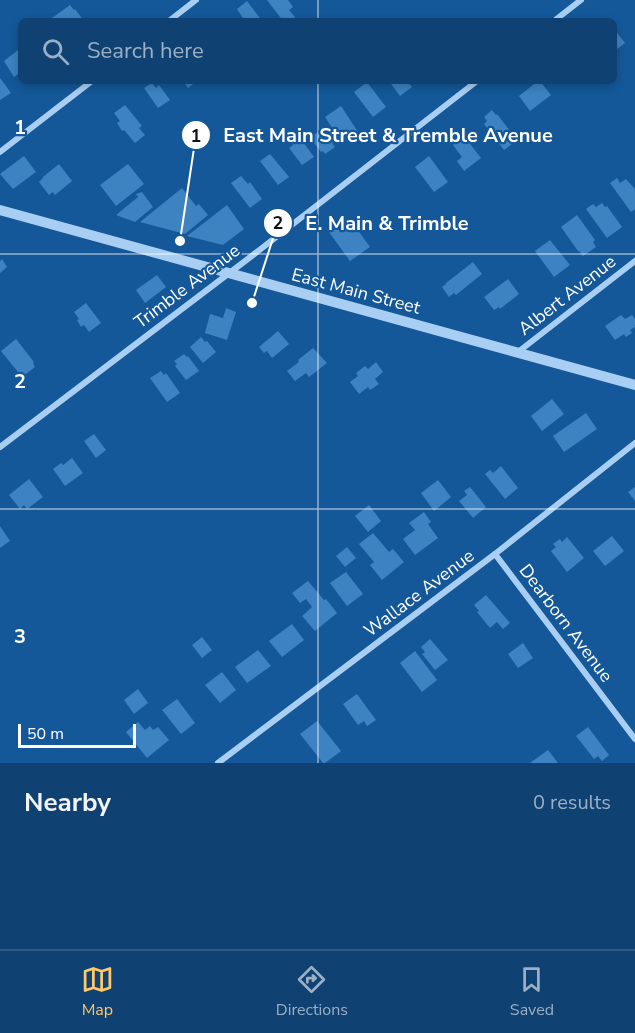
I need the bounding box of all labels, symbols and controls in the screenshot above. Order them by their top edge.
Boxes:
search box [18,18,617,84]
icon: search [39,35,72,68]
text: Search here [87,36,204,66]
text: 1 [14,114,26,141]
callout: East Main Street & Tremble Avenue [181,116,565,154]
text: East Main Street & Tremble Avenue [223,122,553,149]
text: 1 [191,124,201,148]
callout: E. Main & Trimble [263,204,481,242]
text: E. Main & Trimble [305,210,469,237]
text: 2 [273,211,283,235]
street label: Trimble Avenue [129,238,245,334]
street label: Albert Avenue [513,249,621,341]
street label: East Main Street [289,262,424,320]
text: 2 [14,368,26,395]
street label: Wallace Avenue [359,544,479,642]
street label: Dearborn Avenue [514,559,618,687]
text: 3 [14,623,26,650]
scale bar [18,721,136,748]
text: 50 m [27,723,64,745]
text: Nearby [24,785,111,820]
text: 0 results [533,789,611,816]
tab: Map [81,963,114,1021]
tab: Directions [276,963,348,1021]
tab: Saved [510,963,554,1021]

